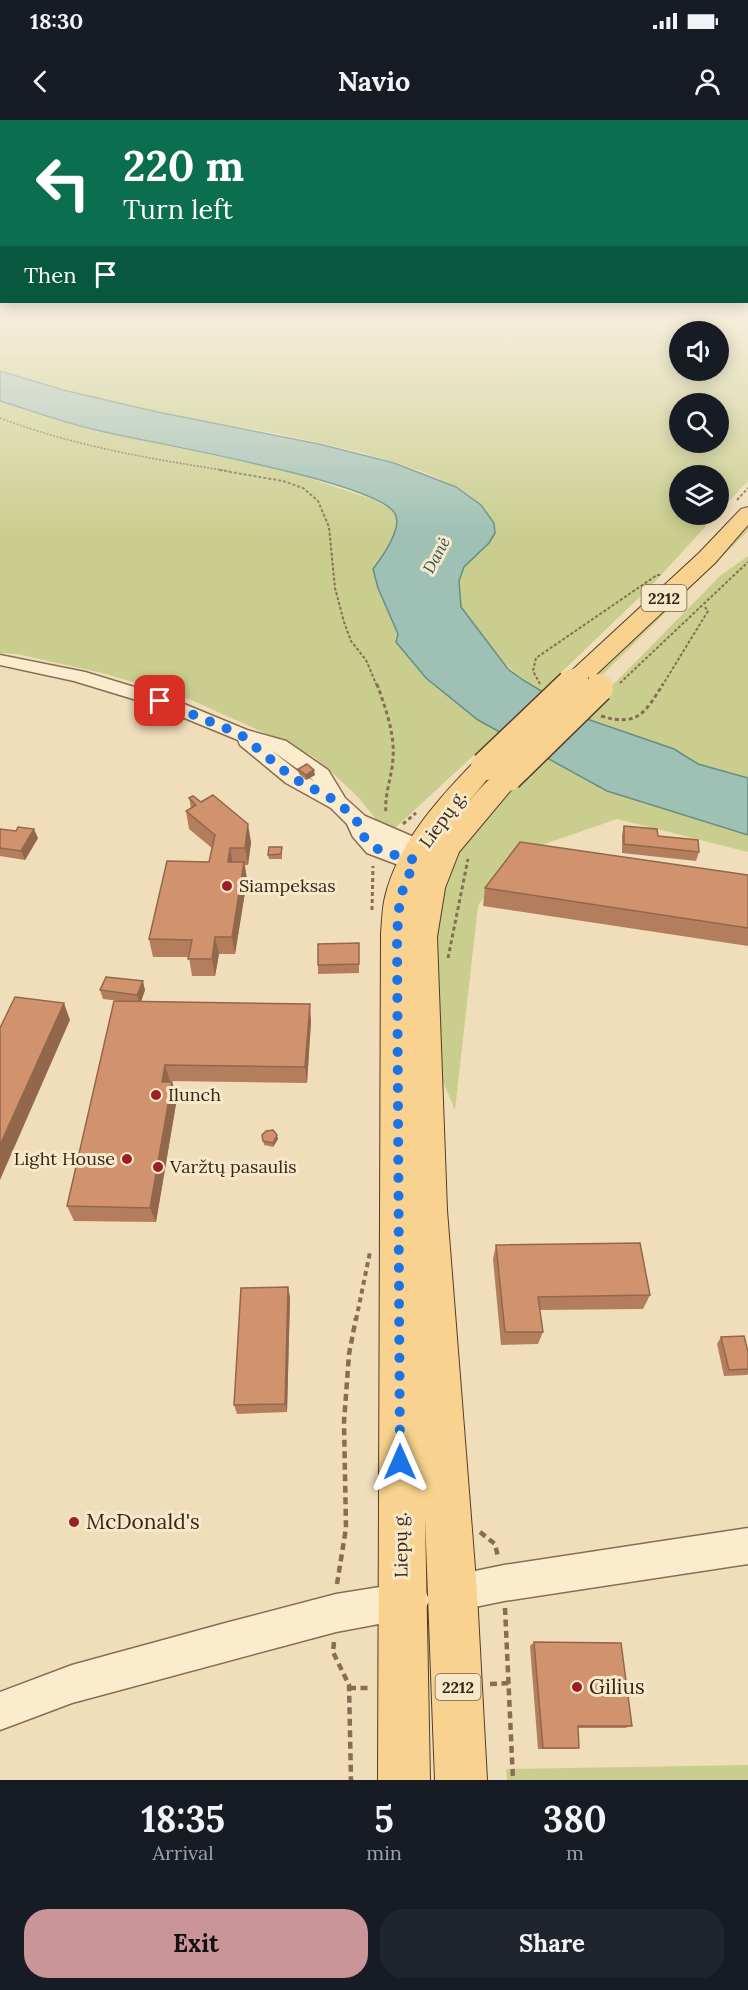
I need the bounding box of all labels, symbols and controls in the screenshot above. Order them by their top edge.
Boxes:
text: 18:30 [30,7,83,35]
text: Navio [338,64,410,98]
icon: back [24,65,57,98]
icon: person [691,65,724,98]
text: 220 m [123,139,244,193]
icon: left [24,144,102,222]
text: Turn left [123,192,233,226]
icon: arrive [89,258,122,291]
text: Then [24,261,77,289]
map controls [669,321,729,525]
button: sound [669,321,729,381]
button: search [669,393,729,453]
button: layers [669,465,729,525]
water label: Danė [418,533,454,576]
road number: 2212 [642,585,686,611]
pin [134,675,185,726]
icon: arrive [143,684,176,717]
street label: Liepų g. [414,785,471,852]
place label: Siampeksas [239,874,336,897]
marker: Siampeksas [220,879,234,893]
place label: Ilunch [168,1083,221,1106]
marker: Ilunch [149,1088,163,1102]
place label: Light House [14,1147,115,1170]
marker: Light House [120,1152,134,1166]
place label: Varžtų pasaulis [169,1155,297,1178]
marker: Varžtų pasaulis [151,1160,165,1174]
position arrow [368,1430,432,1494]
place label: McDonald's [86,1508,200,1535]
street label: Liepų g. [388,1512,413,1578]
marker: McDonald's [67,1515,81,1529]
place label: Gilius [589,1673,645,1700]
road number: 2212 [436,1674,480,1700]
marker: Gilius [570,1680,584,1694]
text: 18:35 [141,1796,225,1842]
text: 5 [374,1796,394,1842]
text: 380 [543,1796,607,1842]
text: Arrival [153,1840,214,1865]
text: min [366,1840,402,1865]
text: m [566,1840,584,1865]
button: Exit [24,1909,368,1978]
button: Share [380,1909,724,1978]

